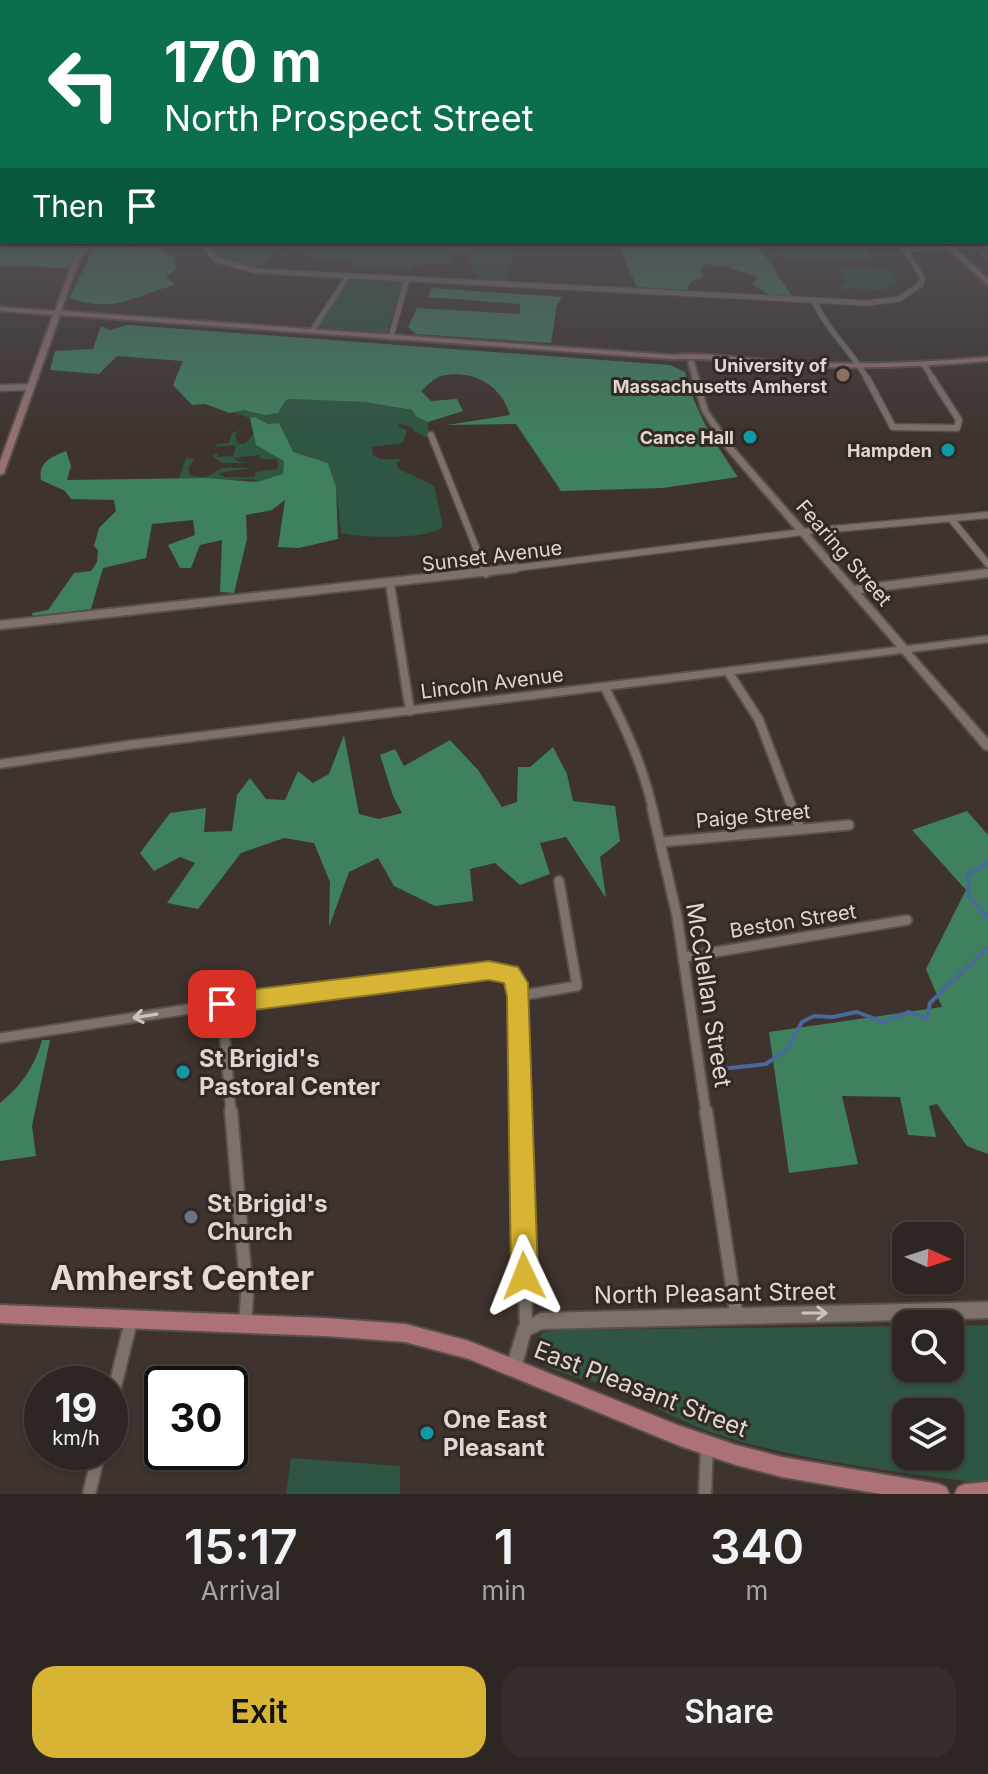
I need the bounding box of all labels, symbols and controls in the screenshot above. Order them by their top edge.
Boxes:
text: 170 m [164,28,322,96]
icon: left [32,32,136,136]
text: North Prospect Street [164,96,534,140]
icon: arrive [120,184,164,228]
text: Then [32,188,104,224]
place label: University of Massachusetts Amherst [613,355,827,397]
marker: University of Massachusetts Amherst [834,366,852,384]
place label: Cance Hall [640,427,734,448]
marker: Cance Hall [741,428,759,446]
place label: Hampden [847,440,932,461]
marker: Hampden [939,441,957,459]
street label: Fearing Street [791,495,897,611]
street label: Sunset Avenue [421,535,563,577]
street label: Lincoln Avenue [419,662,565,704]
street label: Paige Street [695,799,812,833]
street label: Beston Street [728,899,858,943]
street label: McClellan Street [680,901,738,1090]
pin [188,970,256,1038]
icon: arrive [200,982,244,1026]
one-way arrow [133,1009,158,1024]
place label: St Brigid's Pastoral Center [199,1044,380,1101]
marker: St Brigid's Pastoral Center [174,1063,192,1081]
place label: St Brigid's Church [207,1189,328,1246]
marker: St Brigid's Church [182,1208,200,1226]
north arrow [892,1222,964,1294]
map controls [892,1222,964,1470]
position arrow [482,1234,566,1318]
district label: Amherst Center [50,1257,314,1298]
street label: North Pleasant Street [594,1276,836,1310]
one-way arrow [801,1305,828,1321]
button: search [892,1310,964,1382]
street label: East Pleasant Street [530,1335,752,1443]
speed limit sign: 30 [144,1366,248,1470]
text: 19 [54,1383,98,1432]
button: layers [892,1398,964,1470]
place label: One East Pleasant [443,1405,547,1462]
marker: One East Pleasant [418,1424,436,1442]
text: km/h [52,1426,100,1450]
text: 15:17 [184,1517,298,1576]
text: 1 [494,1517,514,1576]
text: 340 [710,1517,804,1576]
text: Arrival [201,1575,281,1606]
text: min [482,1575,526,1606]
text: m [746,1575,768,1606]
button: Exit [32,1666,486,1758]
button: Share [502,1666,956,1758]

